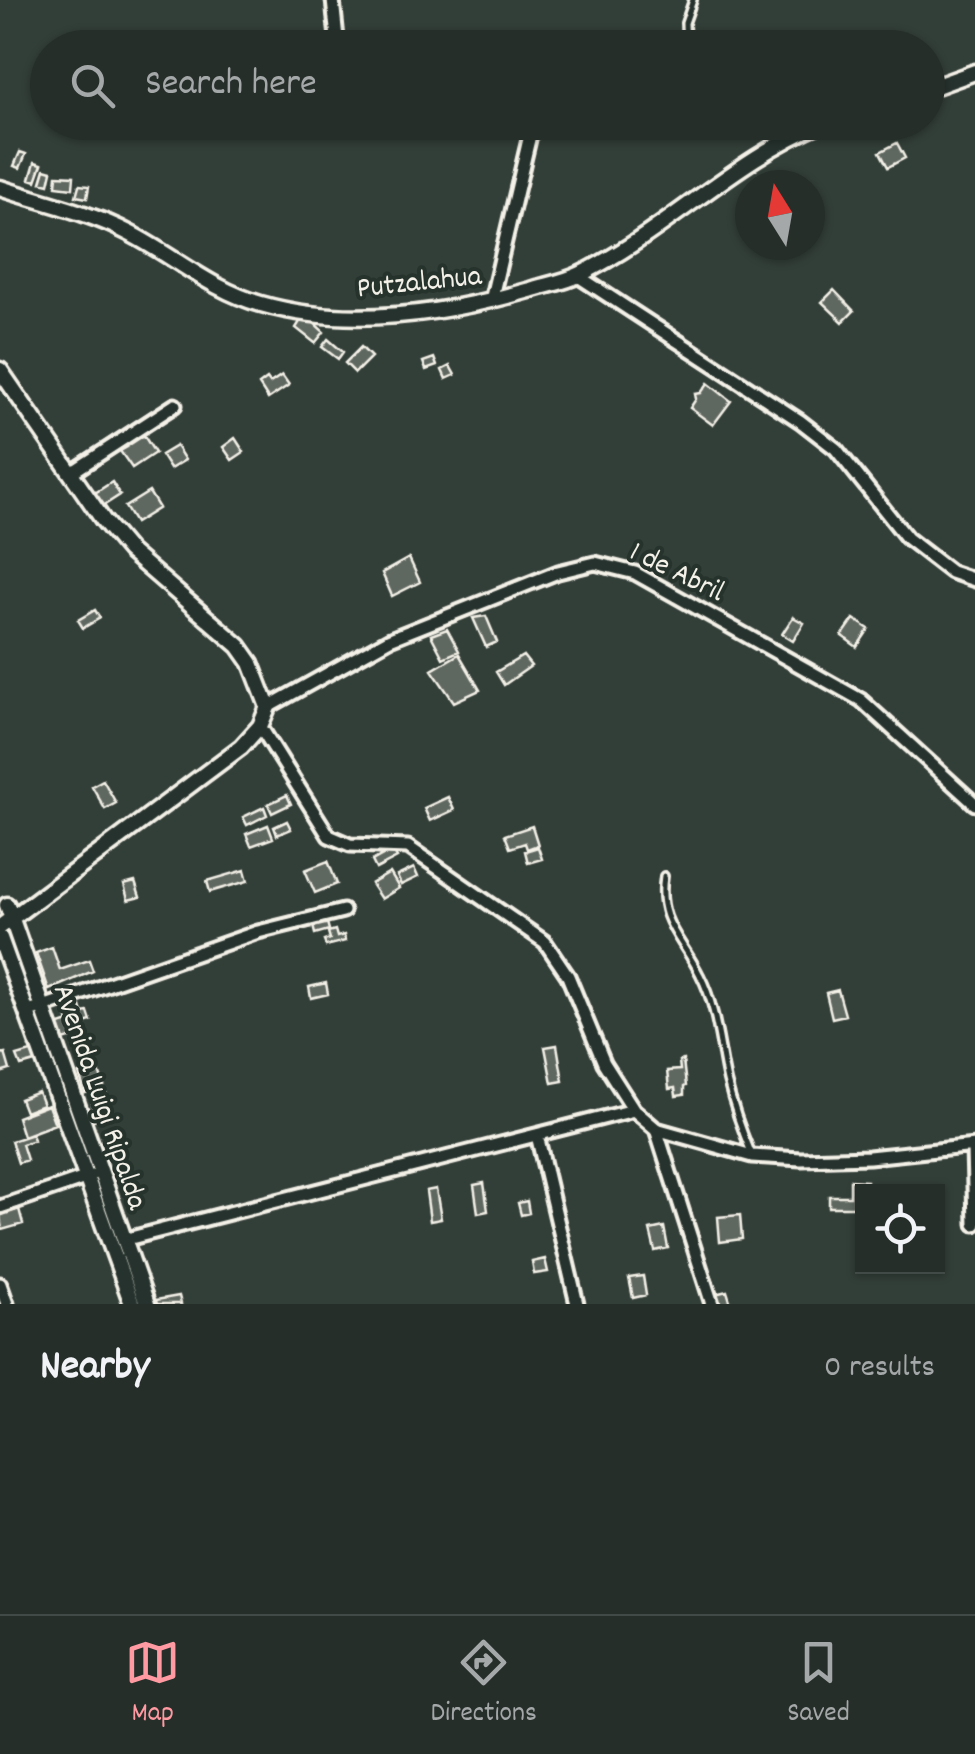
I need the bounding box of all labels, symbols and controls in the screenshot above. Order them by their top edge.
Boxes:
search box [30,30,945,140]
icon: search [65,58,120,113]
text: Search here [145,58,317,113]
north arrow [735,170,825,260]
street label: Putzalahua [355,256,485,312]
street label: 1 de Abril [621,533,731,615]
street label: Avenida Luigi Ripalda [39,979,157,1217]
map controls [855,1184,945,1274]
button: locate [855,1184,945,1274]
text: Nearby [40,1339,150,1399]
text: 0 results [824,1346,935,1392]
tab: Map [125,1635,180,1735]
tab: Directions [431,1635,537,1735]
tab: Saved [787,1635,850,1735]

